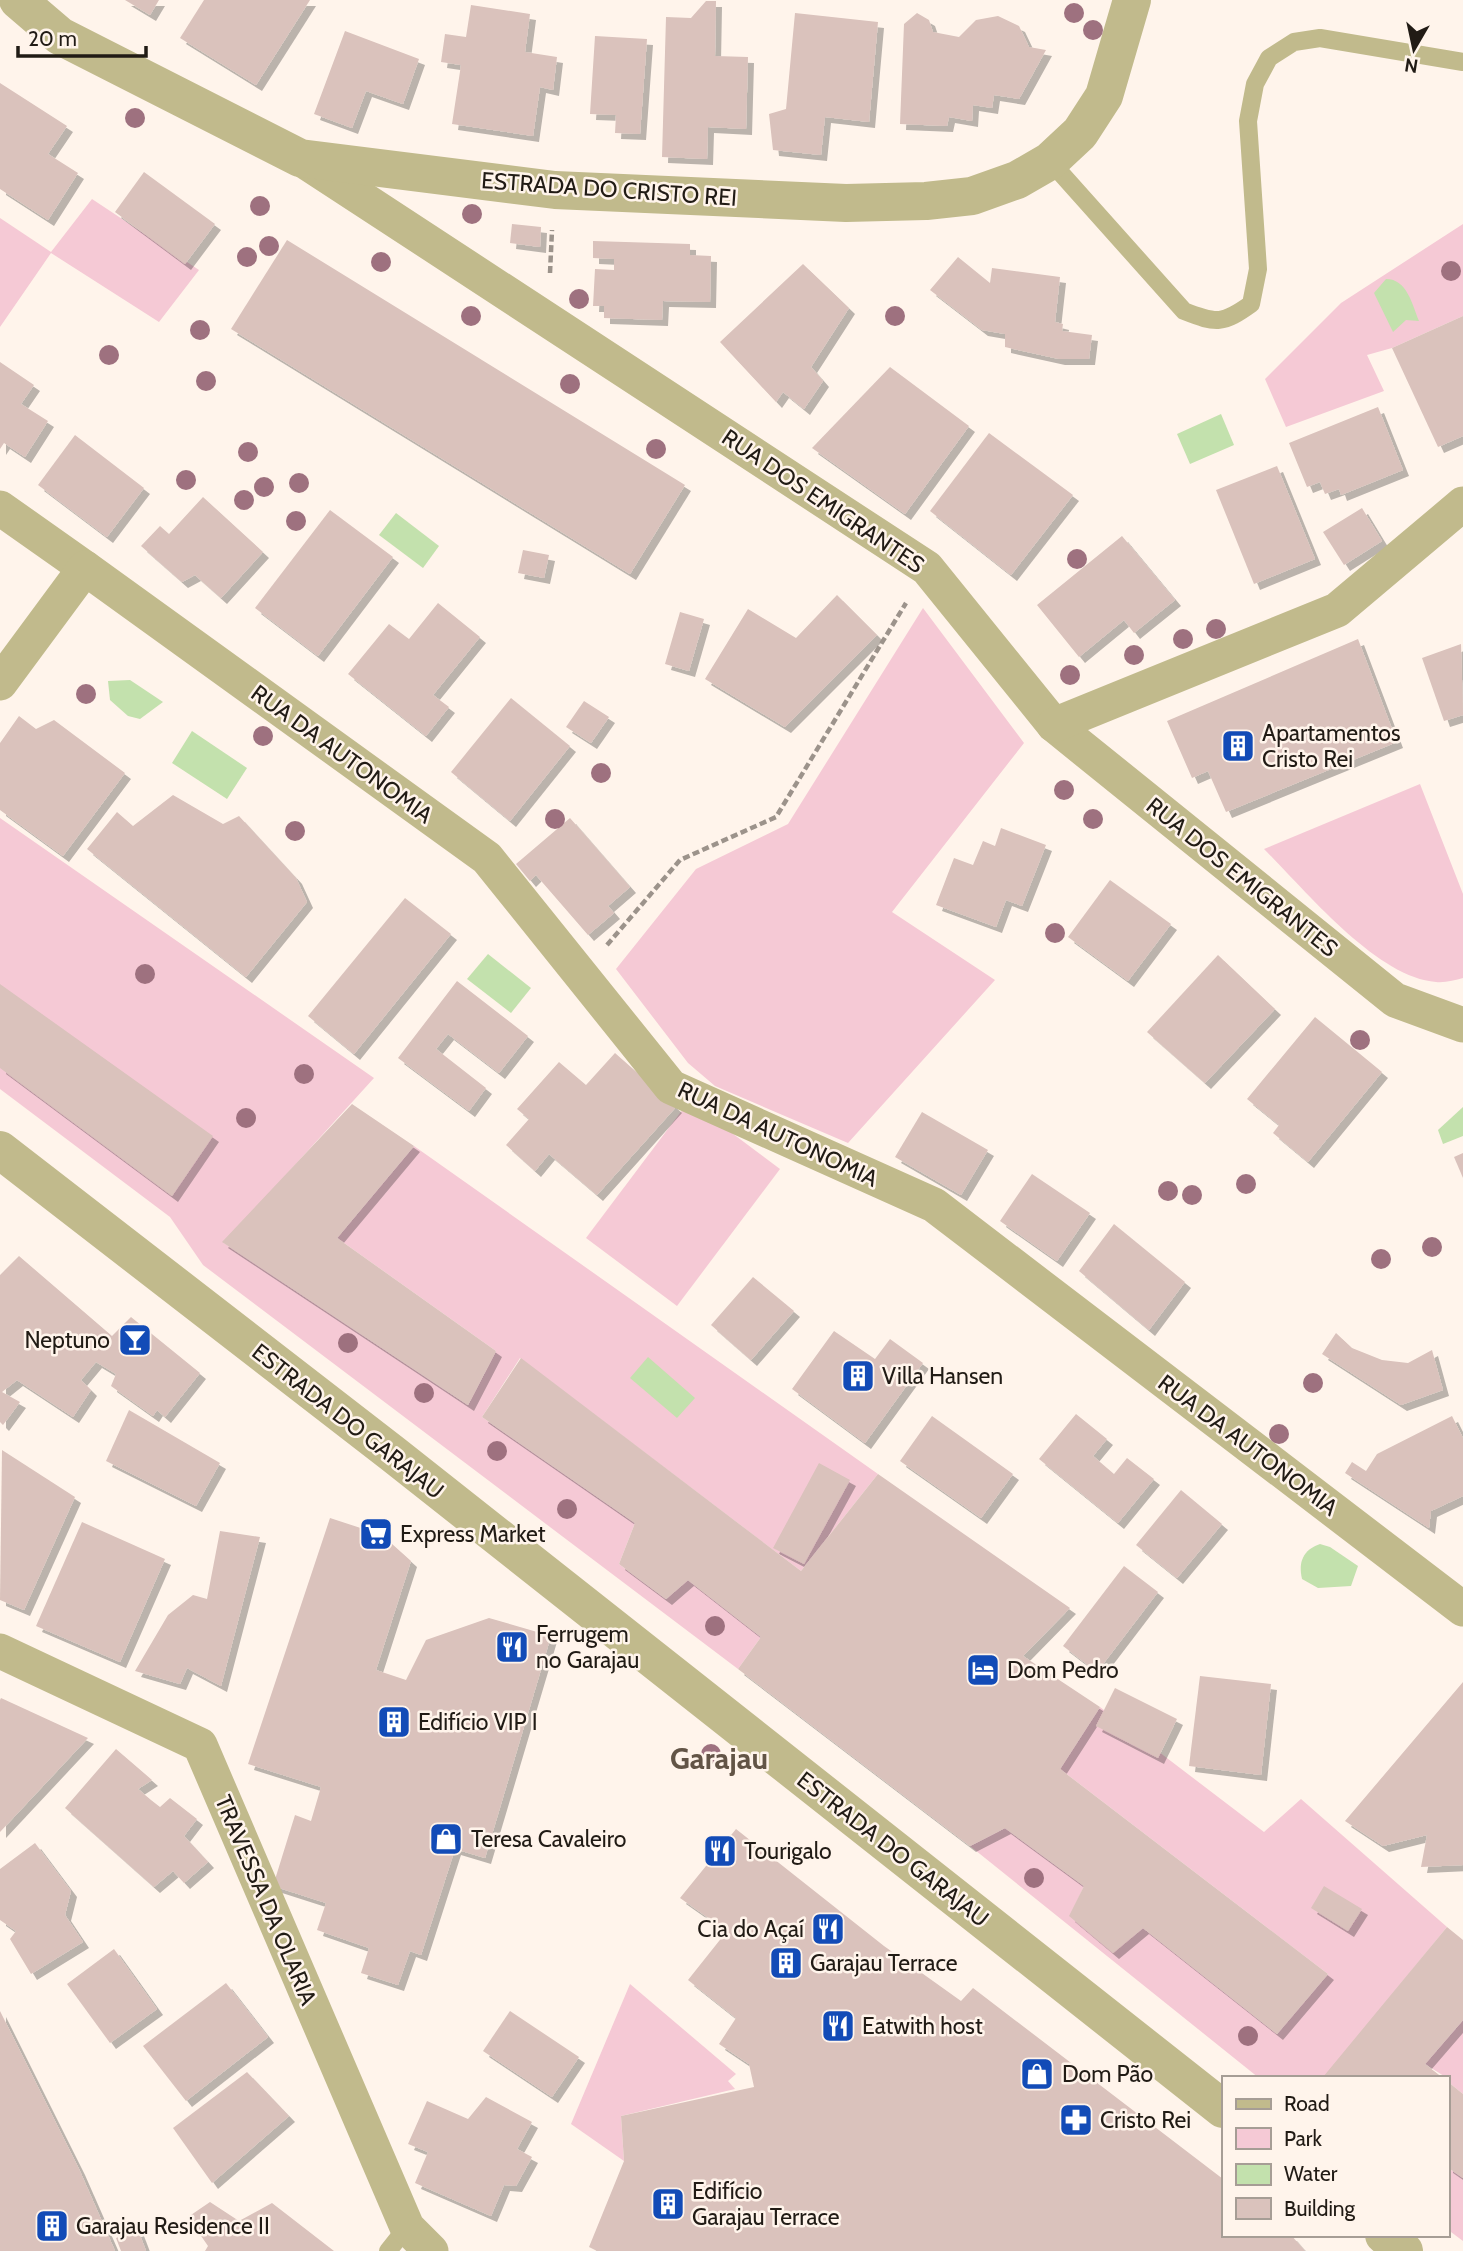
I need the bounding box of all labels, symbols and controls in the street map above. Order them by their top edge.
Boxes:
scale bar [18,14,145,58]
north arrow [1379,14,1449,84]
text: 20 m [28,26,77,51]
text: N [1403,53,1420,78]
street label: ESTRADA DO CRISTO REI [480,166,738,212]
street label: RUA DOS EMIGRANTES [717,423,929,579]
street label: RUA DA AUTONOMIA [246,679,438,829]
place label: Apartamentos Cristo Rei [1262,719,1401,773]
building icon: Apartamentos Cristo Rei [1219,727,1257,765]
street label: RUA DOS EMIGRANTES [1141,791,1343,963]
street label: RUA DA AUTONOMIA [674,1075,882,1193]
bar icon: Neptuno [116,1321,154,1359]
place label: Neptuno [24,1326,110,1354]
street label: ESTRADA DO GARAJAU [246,1337,450,1505]
building icon: Villa Hansen [839,1357,877,1395]
place label: Villa Hansen [882,1362,1003,1390]
street label: RUA DA AUTONOMIA [1153,1368,1343,1522]
supermarket icon: Express Market [357,1515,395,1553]
place label: Express Market [400,1520,546,1548]
place label: Ferrugem no Garajau [536,1620,639,1674]
restaurant icon: Ferrugem no Garajau [493,1628,531,1666]
hotel icon: Dom Pedro [964,1651,1002,1689]
place label: Dom Pedro [1007,1656,1119,1684]
building icon: Edifício VIP I [375,1703,413,1741]
place label: Edifício VIP I [418,1708,538,1736]
district label: Garajau [670,1740,768,1777]
street label: ESTRADA DO GARAJAU [791,1765,995,1933]
street label: TRAVESSA DA OLARIA [209,1791,323,2009]
shop icon: Teresa Cavaleiro [427,1820,465,1858]
place label: Teresa Cavaleiro [471,1825,626,1853]
restaurant icon: Tourigalo [701,1832,739,1870]
place label: Tourigalo [744,1837,832,1865]
restaurant icon: Cia do Açaí [809,1910,847,1948]
place label: Cia do Açaí [697,1915,804,1943]
building icon: Garajau Terrace [767,1944,805,1982]
place label: Garajau Terrace [810,1949,958,1977]
restaurant icon: Eatwith host [819,2007,857,2045]
place label: Eatwith host [862,2012,983,2040]
shop icon: Dom Pão [1018,2055,1056,2093]
place label: Dom Pão [1062,2060,1153,2088]
legend [1222,2076,1449,2237]
text: Road [1284,2091,1330,2116]
pharmacy icon: Cristo Rei [1057,2101,1095,2139]
place label: Cristo Rei [1100,2106,1191,2134]
text: Park [1284,2126,1322,2151]
text: Water [1284,2161,1338,2186]
place label: Edifício Garajau Terrace [692,2177,840,2231]
building icon: Edifício Garajau Terrace [649,2185,687,2223]
text: Building [1284,2196,1356,2221]
building icon: Garajau Residence II [33,2207,71,2245]
place label: Garajau Residence II [76,2212,270,2240]

